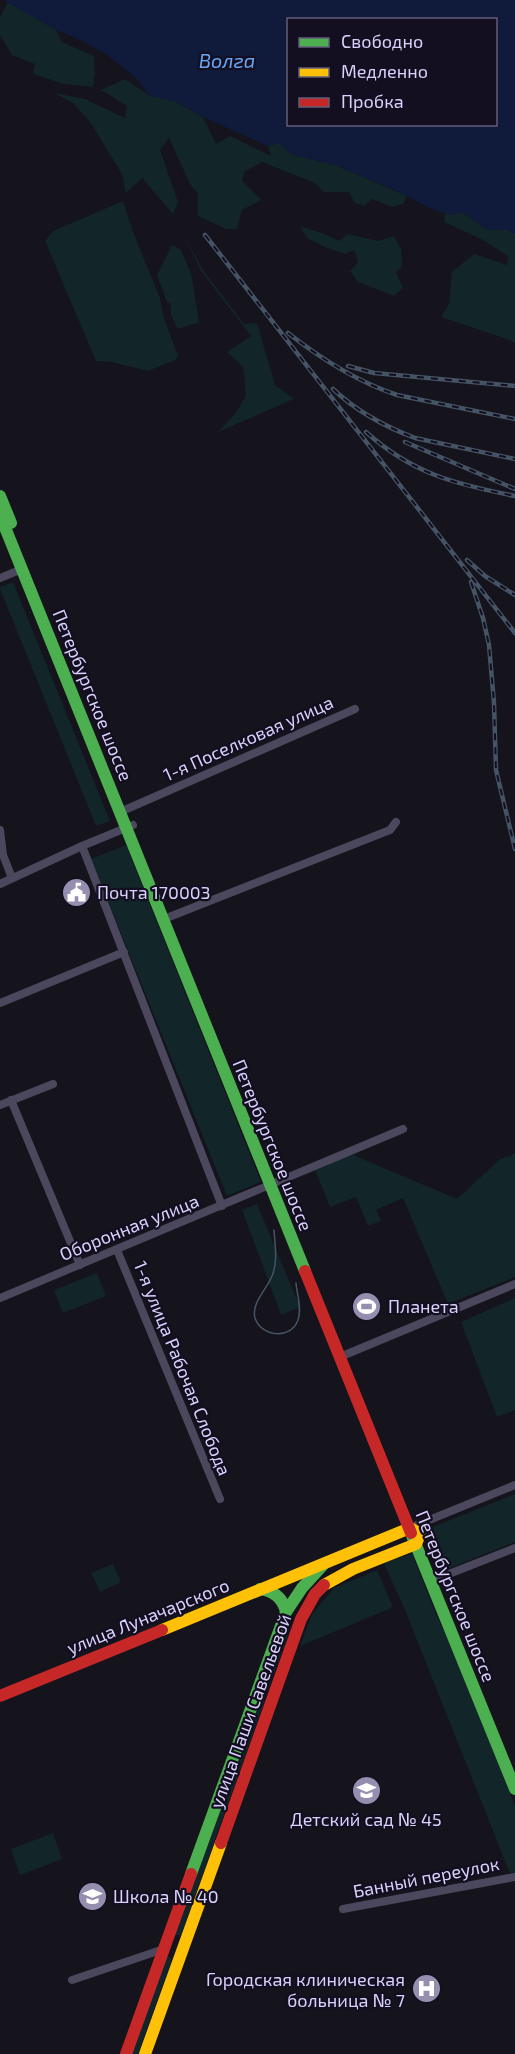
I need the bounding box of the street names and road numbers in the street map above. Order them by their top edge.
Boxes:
street label: Петербургское шоссе [49,606,137,784]
street label: 1-я Поселковая улица [160,691,336,785]
street label: Петербургское шоссе [229,1056,317,1234]
street label: Оборонная улица [56,1189,202,1265]
street label: 1-я улица Рабочая Слобода [130,1258,236,1478]
street label: Петербургское шоссе [412,1507,500,1685]
street label: улица Луначарского [64,1573,232,1659]
street label: улица Паши Савельевой [205,1611,295,1811]
street label: Банный переулок [351,1852,501,1902]

